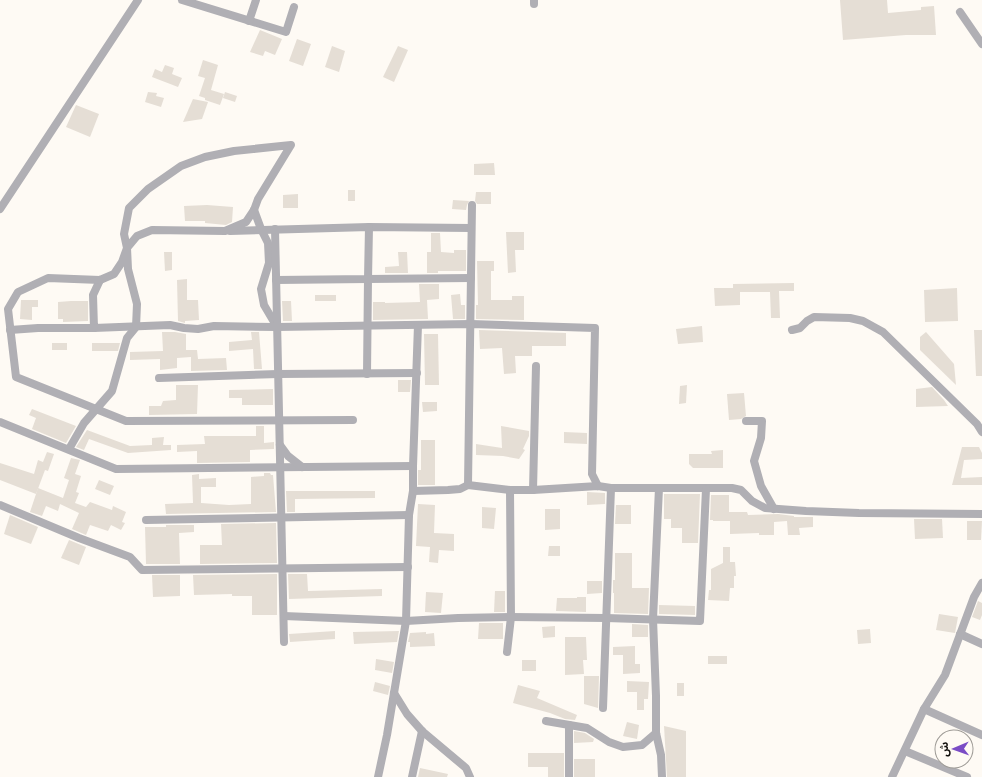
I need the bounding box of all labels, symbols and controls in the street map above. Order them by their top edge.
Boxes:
north arrow [934,729,974,769]
text: ش [938,742,951,757]

